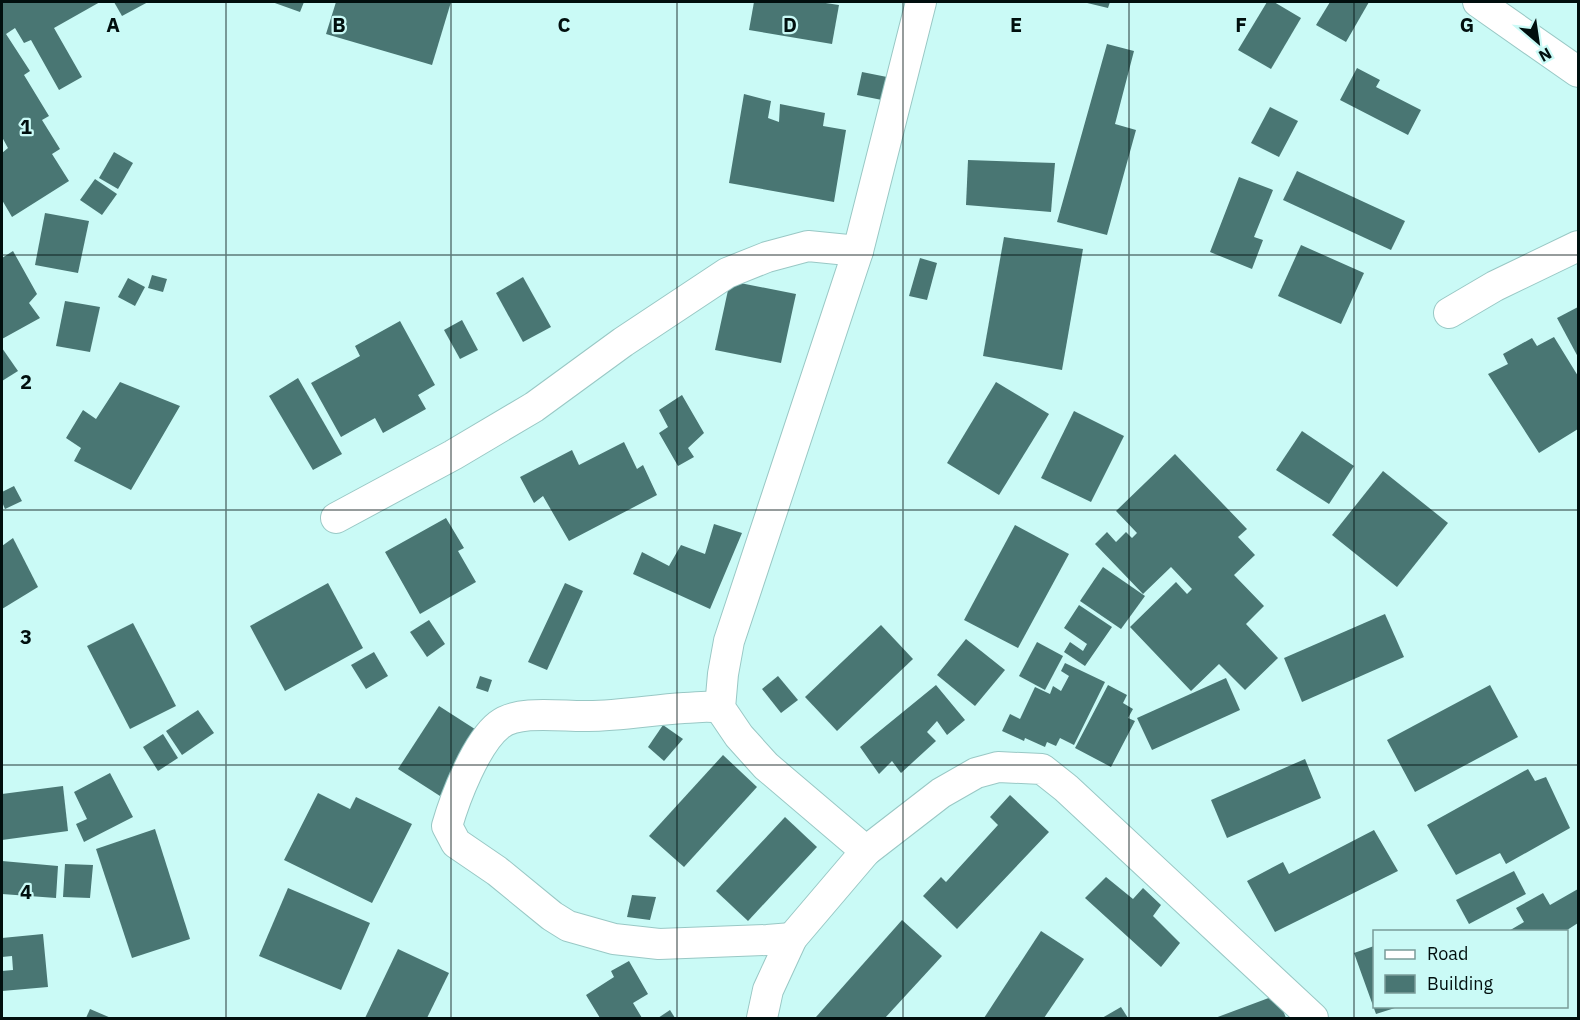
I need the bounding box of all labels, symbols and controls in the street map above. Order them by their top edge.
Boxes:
text: A [106,11,120,38]
text: B [332,11,346,38]
text: C [557,11,571,38]
text: D [783,11,797,38]
text: E [1010,11,1022,38]
text: F [1235,11,1247,38]
text: G [1460,11,1474,38]
north arrow [1508,12,1568,72]
text: N [1535,44,1555,67]
text: 1 [20,113,32,140]
text: 2 [20,368,32,395]
text: 3 [20,623,32,650]
text: 4 [20,878,32,905]
legend [1373,930,1568,1008]
text: Road [1427,942,1468,965]
text: Building [1427,972,1494,995]

